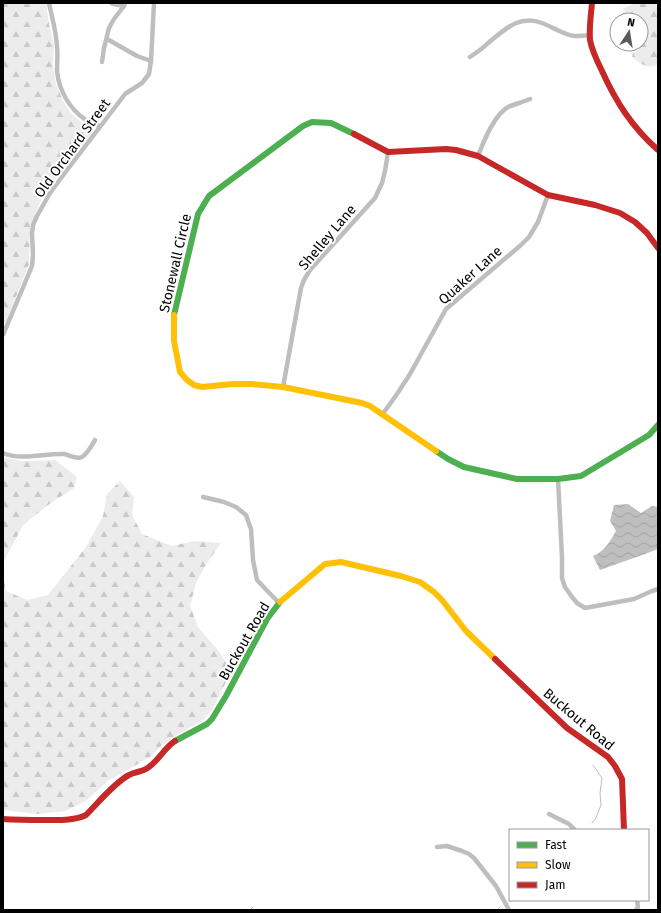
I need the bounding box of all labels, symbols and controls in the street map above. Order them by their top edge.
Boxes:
north arrow [609,12,649,52]
text: N [626,16,636,30]
street label: Old Orchard Street [31,95,115,201]
street label: Shelley Lane [295,201,360,273]
street label: Stonewall Circle [156,212,195,314]
street label: Quaker Lane [435,242,506,308]
street label: Buckout Road [215,599,274,684]
street label: Buckout Road [540,685,618,754]
legend [509,829,649,901]
text: Fast [545,838,567,852]
text: Slow [545,858,571,872]
text: Jam [545,878,565,892]

